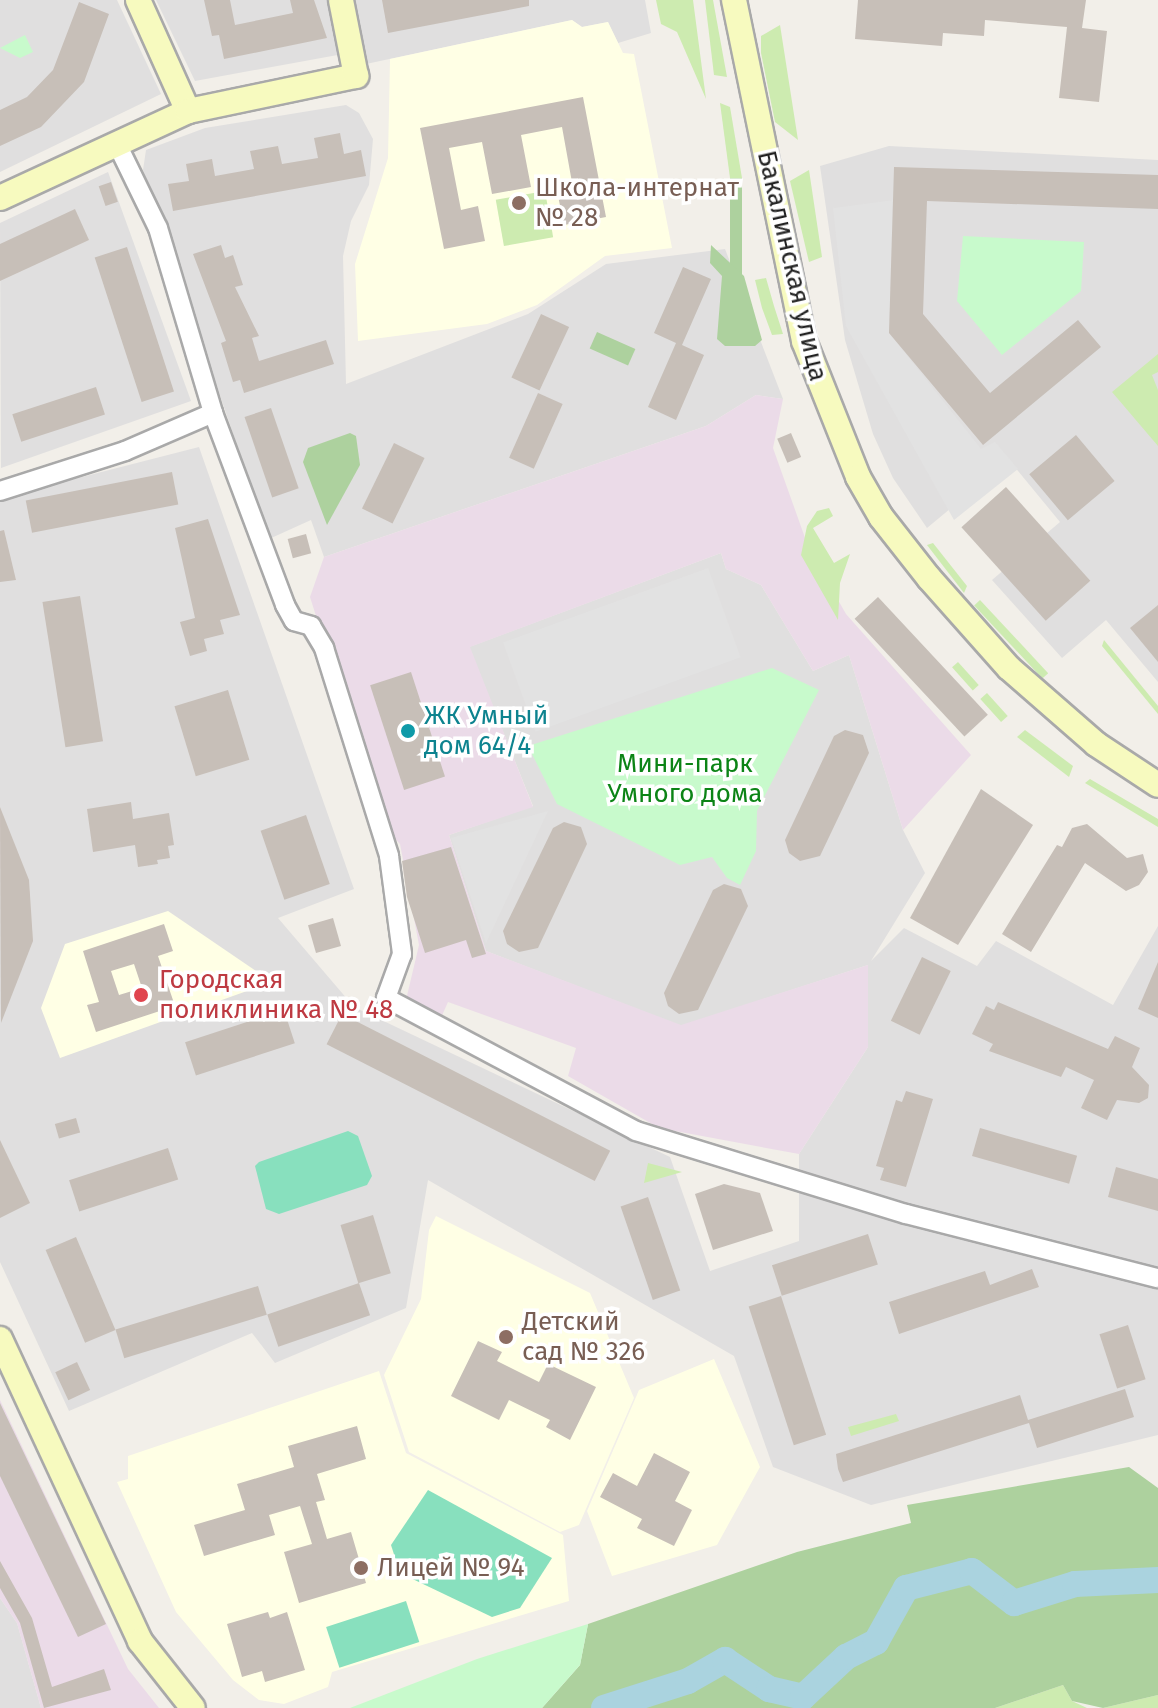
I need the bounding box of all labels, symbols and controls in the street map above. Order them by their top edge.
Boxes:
street label: Бакалинская улица [750,148,834,384]
place label: Школа-интернат № 28 [535,172,739,234]
marker: Школа-интернат № 28 [510,194,528,212]
place label: ЖК Умный дом 64/4 [424,700,548,762]
marker: ЖК Умный дом 64/4 [399,722,417,740]
park label: Мини-парк Умного дома [607,748,763,810]
place label: Городская поликлиника № 48 [159,964,393,1026]
marker: Городская поликлиника № 48 [130,984,152,1006]
place label: Детский сад № 326 [522,1306,645,1368]
marker: Детский сад № 326 [497,1328,515,1346]
place label: Лицей № 94 [377,1552,525,1584]
marker: Лицей № 94 [352,1559,370,1577]

